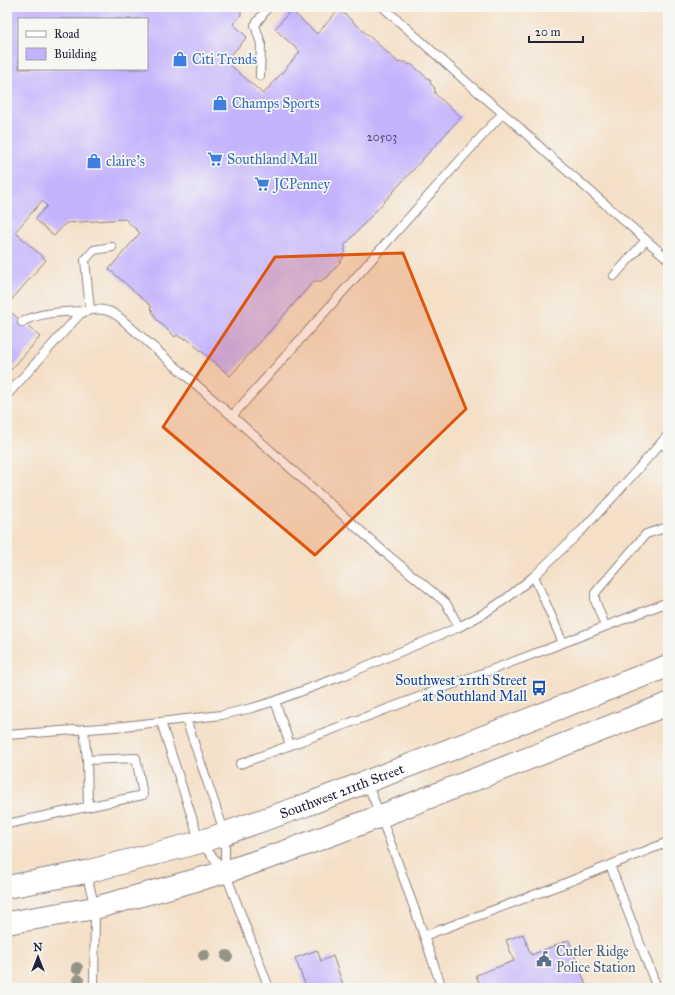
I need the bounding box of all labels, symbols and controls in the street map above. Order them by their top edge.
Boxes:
legend [18,18,148,70]
scale bar [529,18,583,44]
text: 20 m [535,25,561,39]
text: Road [54,27,80,41]
text: Building [54,47,97,62]
shop icon: Citi Trends [171,50,189,68]
place label: Citi Trends [192,51,257,68]
shop icon: Champs Sports [211,94,229,112]
place label: Champs Sports [232,95,320,112]
house number: 20503 [367,130,397,144]
supermarket icon: Southland Mall [206,150,224,168]
place label: Southland Mall [227,151,318,168]
shop icon: claire's [85,152,103,170]
place label: claire's [106,153,145,170]
supermarket icon: JCPenney [253,175,271,193]
place label: JCPenney [272,176,330,194]
place label: Southwest 211th Street at Southland Mall [395,672,527,705]
bus stop icon: Southwest 211th Street at Southland Mall [530,679,548,697]
street label: Southwest 211th Street [277,760,407,823]
north arrow [18,937,58,977]
text: N [33,941,43,954]
place label: Cutler Ridge Police Station [556,943,636,976]
public building icon: Cutler Ridge Police Station [535,950,553,968]

